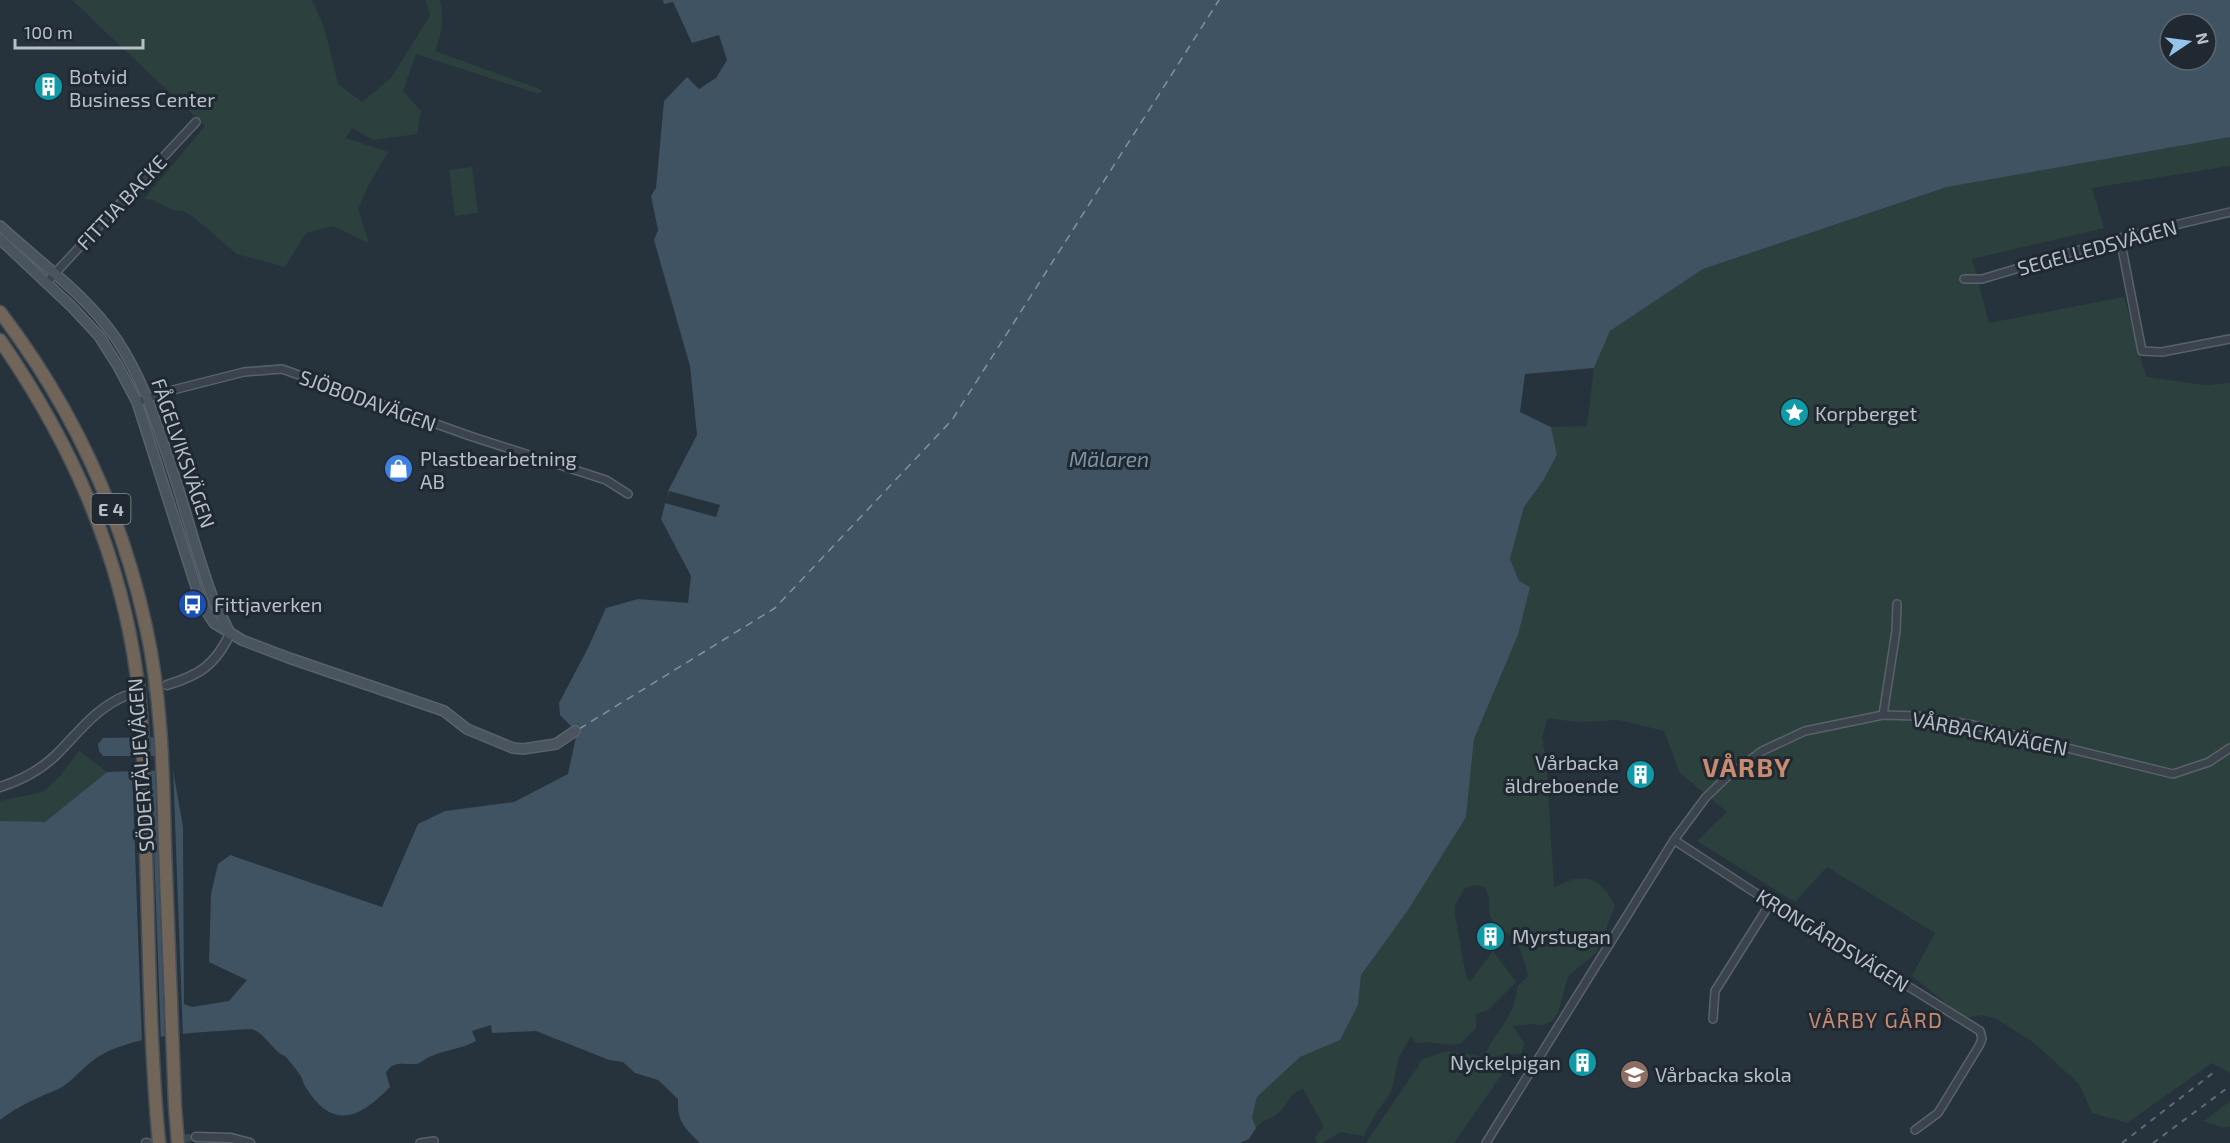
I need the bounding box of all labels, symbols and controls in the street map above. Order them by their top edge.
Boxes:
scale bar [15,12,142,50]
north arrow [2158,12,2218,72]
text: 100 m [24,21,73,43]
text: N [2193,31,2214,46]
place label: Botvid Business Center [69,64,215,111]
building icon: Botvid Business Center [32,71,64,103]
street label: FITTJA BACKE [71,150,171,254]
street label: SEGELLEDSVÄGEN [2015,214,2179,280]
street label: SJÖBODAVÄGEN [296,364,440,436]
street label: FÅGELVIKSVÄGEN [147,375,221,531]
place icon: Korpberget [1778,397,1810,429]
place label: Korpberget [1815,401,1917,425]
place label: Plastbearbetning AB [420,446,577,493]
water label: Mälaren [1069,446,1149,471]
shop icon: Plastbearbetning AB [383,453,415,485]
road number: E 4 [92,494,130,524]
bus stop icon: Fittjaverken [177,588,209,620]
place label: Fittjaverken [214,592,322,616]
street label: SÖDERTÄLJEVÄGEN [122,677,158,853]
street label: VÅRBACKAVÄGEN [1910,706,2070,760]
place label: Vårbacka äldreboende [1505,750,1619,797]
district label: VÅRBY [1702,751,1792,782]
building icon: Vårbacka äldreboende [1624,758,1656,790]
street label: KRONGÅRDSVÄGEN [1752,883,1914,997]
building icon: Myrstugan [1475,920,1507,952]
place label: Myrstugan [1512,924,1611,948]
district label: VÅRBY GÅRD [1808,1007,1944,1032]
building icon: Nyckelpigan [1566,1046,1598,1078]
place label: Nyckelpigan [1450,1050,1561,1074]
school or university icon: Vårbacka skola [1618,1058,1650,1090]
place label: Vårbacka skola [1655,1062,1792,1086]

